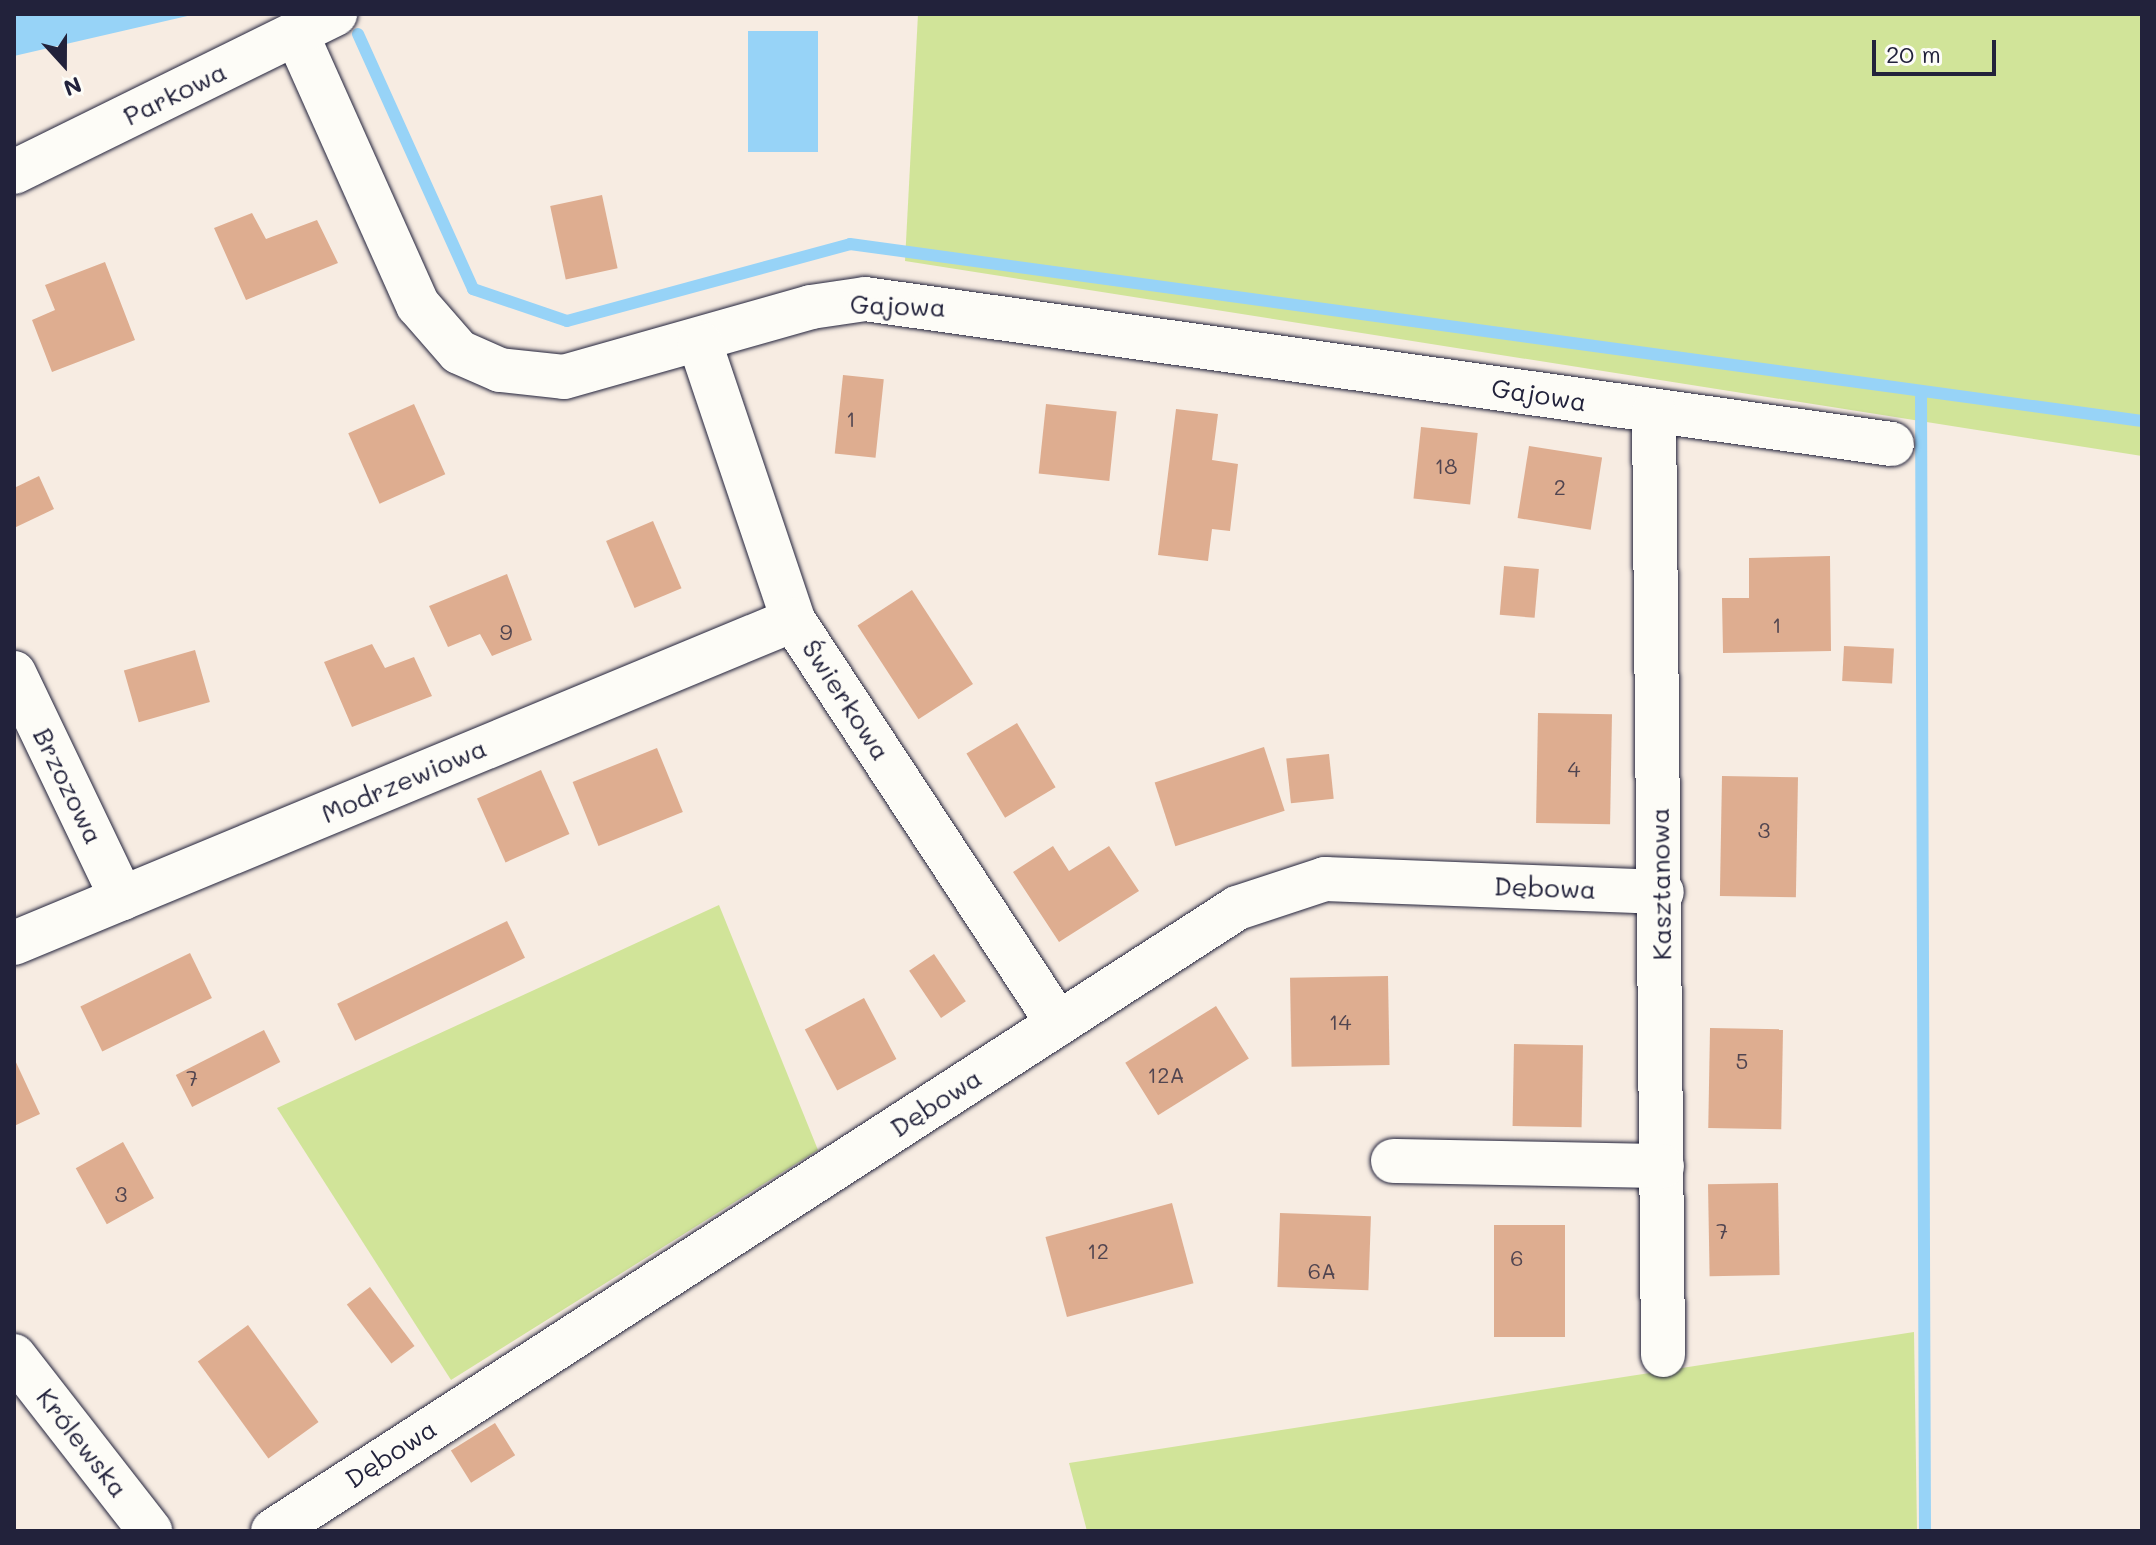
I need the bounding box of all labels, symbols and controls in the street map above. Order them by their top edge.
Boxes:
north arrow [24,24,104,104]
scale bar [1876,24,2000,74]
text: 20 m [1886,38,1941,69]
street label: Parkowa [118,56,232,132]
text: N [60,70,86,103]
street label: Gajowa [849,289,947,323]
street label: Gajowa [1489,372,1589,418]
house number: 1 [846,406,856,432]
house number: 18 [1434,453,1458,479]
house number: 2 [1554,474,1566,500]
house number: 1 [1772,612,1782,638]
house number: 9 [499,619,513,645]
street label: Świerkowa [795,634,897,766]
street label: Brzozowa [27,723,109,849]
street label: Modrzewiowa [317,732,491,830]
house number: 4 [1568,756,1580,782]
street label: Kasztanowa [1644,807,1678,961]
house number: 3 [1758,817,1770,843]
street label: Dębowa [1493,871,1597,905]
house number: 14 [1329,1009,1351,1035]
house number: 5 [1736,1048,1748,1074]
street label: Dębowa [885,1062,987,1144]
house number: 12A [1147,1062,1185,1088]
house number: 7 [186,1065,198,1091]
house number: 3 [115,1181,127,1207]
house number: 7 [1716,1218,1728,1244]
house number: 12 [1087,1238,1109,1264]
house number: 6 [1510,1245,1524,1271]
house number: 6A [1308,1258,1336,1284]
street label: Królewska [30,1382,134,1504]
street label: Dębowa [340,1413,442,1495]

